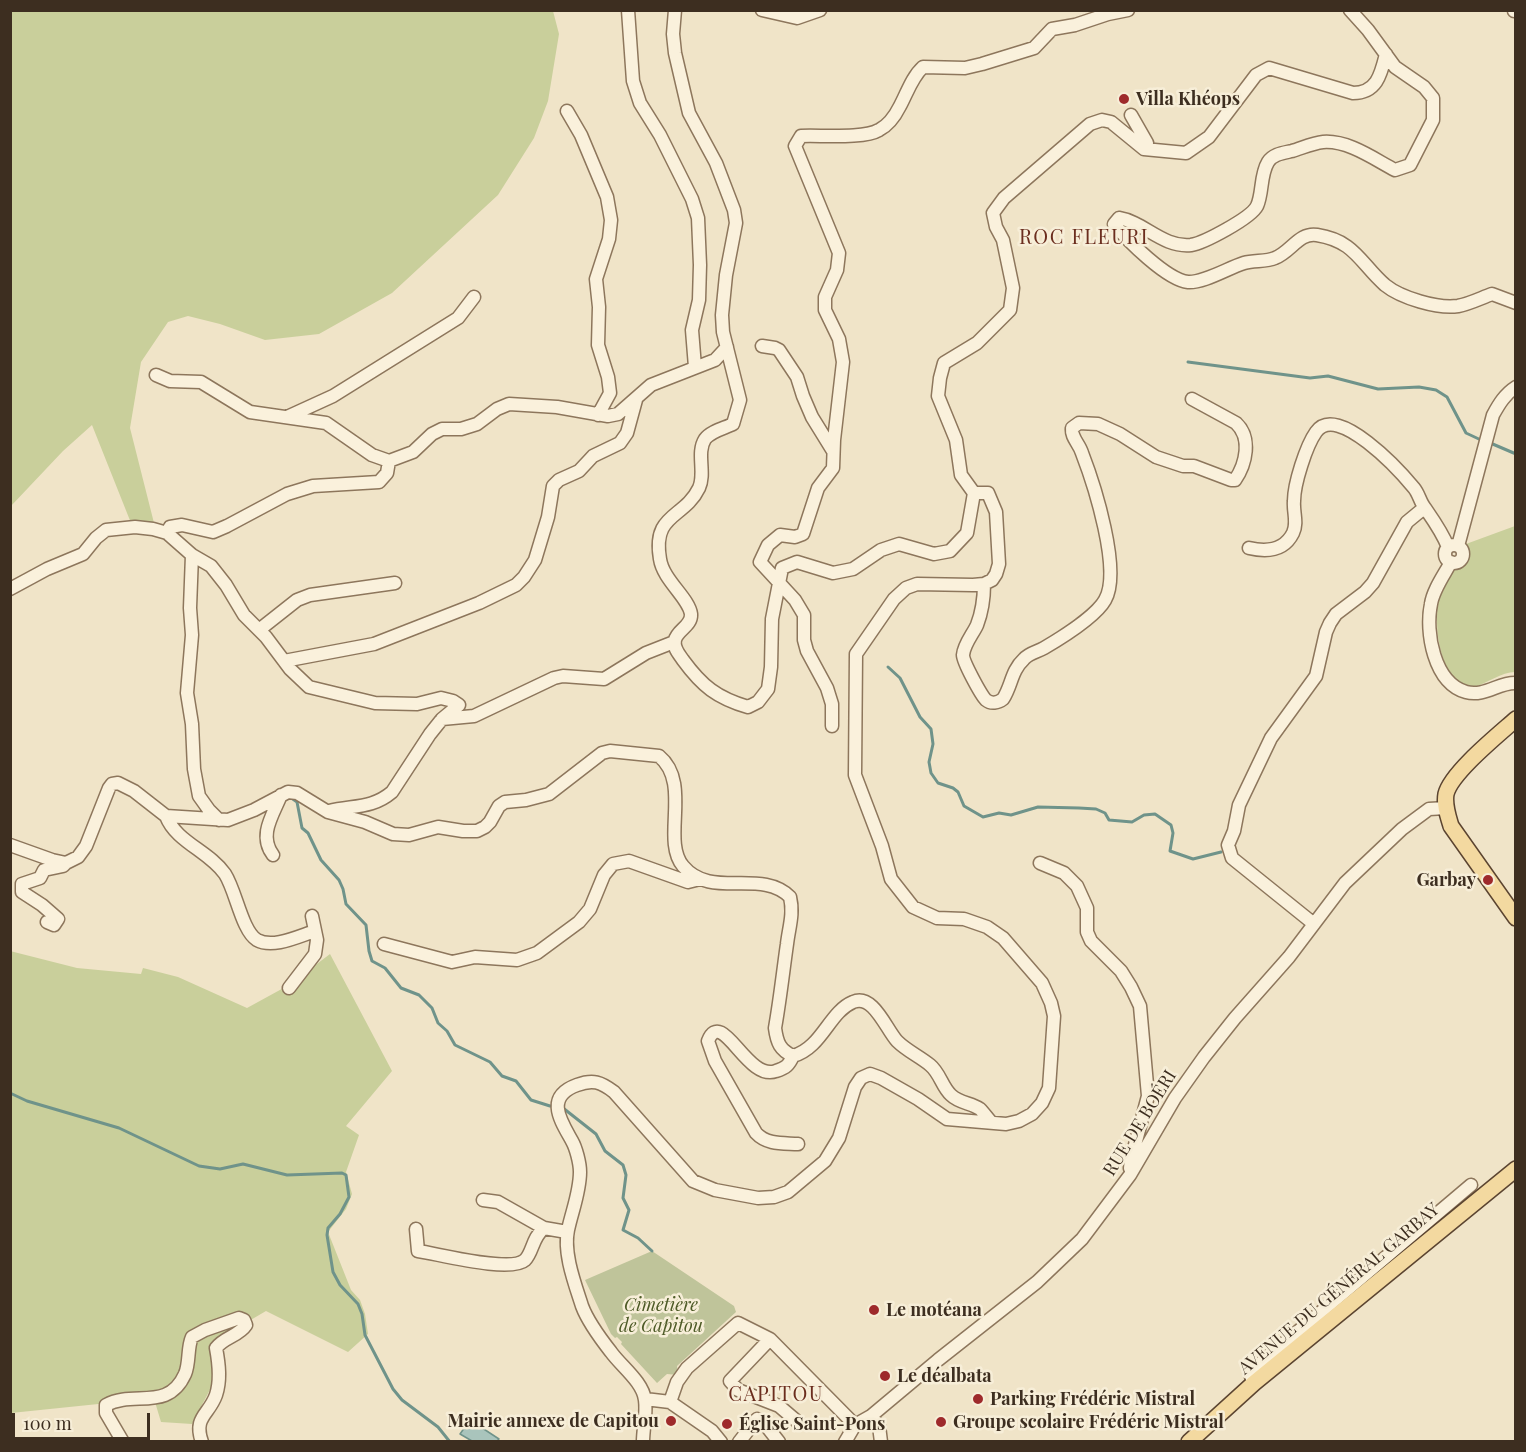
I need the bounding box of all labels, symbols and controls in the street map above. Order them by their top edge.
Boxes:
place label: Villa Khéops [1136,88,1240,110]
marker: Villa Khéops [1117,92,1131,106]
district label: ROC FLEURI [1019,226,1149,250]
place label: Garbay [1416,869,1476,891]
marker: Garbay [1481,873,1495,887]
street label: RUE DE BOÉRI [1099,1066,1181,1180]
street label: AVENUE DU GÉNÉRAL GARBAY [1234,1199,1444,1379]
park label: Cimetière de Capitou [619,1294,703,1336]
place label: Le motéana [886,1299,982,1321]
marker: Le motéana [867,1303,881,1317]
place label: Le déalbata [897,1365,992,1387]
marker: Le déalbata [878,1369,892,1383]
district label: CAPITOU [728,1383,824,1407]
place label: Parking Frédéric Mistral [990,1388,1195,1410]
marker: Parking Frédéric Mistral [971,1392,985,1406]
scale bar [15,1401,153,1439]
place label: Mairie annexe de Capitou [447,1410,659,1432]
text: 100 m [23,1411,72,1435]
place label: Groupe scolaire Frédéric Mistral [953,1411,1224,1433]
place label: Église Saint-Pons [739,1413,885,1435]
marker: Mairie annexe de Capitou [664,1414,678,1428]
marker: Groupe scolaire Frédéric Mistral [934,1415,948,1429]
marker: Église Saint-Pons [720,1417,734,1431]

